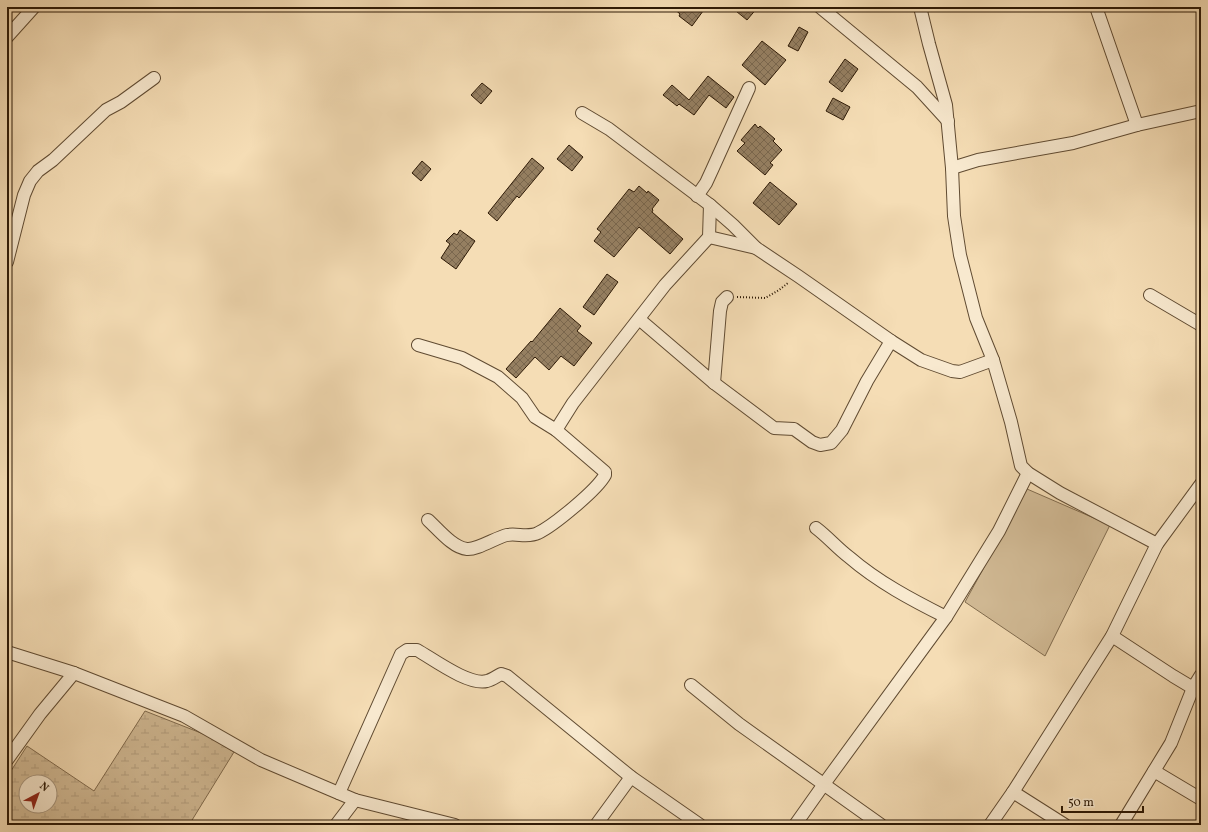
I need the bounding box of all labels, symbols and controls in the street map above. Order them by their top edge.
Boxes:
north arrow [18,774,58,814]
text: N [36,779,52,796]
scale bar [1062,788,1143,814]
text: 50 m [1068,795,1094,811]

